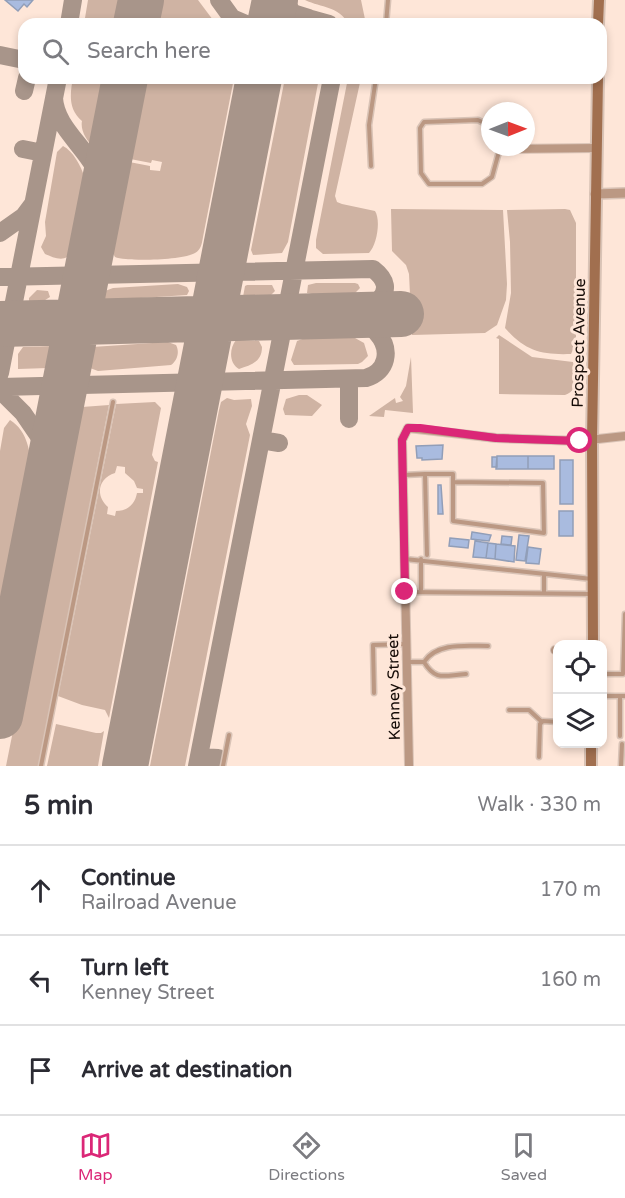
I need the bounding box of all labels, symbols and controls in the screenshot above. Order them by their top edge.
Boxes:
search box [18,18,607,84]
icon: search [39,35,72,68]
text: Search here [87,38,211,64]
north arrow [481,102,535,156]
street label: Prospect Avenue [568,278,590,408]
route start [566,427,592,453]
route end [391,578,417,604]
street label: Kenney Street [383,633,405,741]
map controls [553,640,607,748]
button: locate [553,640,607,694]
button: layers [553,694,607,748]
text: 5 min [24,790,93,821]
text: Walk · 330 m [478,793,601,817]
text: Continue [81,865,176,891]
icon: ahead [24,874,57,907]
text: 170 m [540,878,601,902]
text: Railroad Avenue [81,891,237,915]
text: Turn left [81,955,169,981]
icon: left [24,964,57,997]
text: 160 m [540,968,601,992]
text: Kenney Street [81,981,214,1005]
icon: arrive [24,1054,57,1087]
text: Arrive at destination [81,1057,292,1083]
tab: Map [78,1129,112,1185]
tab: Directions [268,1129,345,1185]
tab: Saved [501,1129,547,1185]

